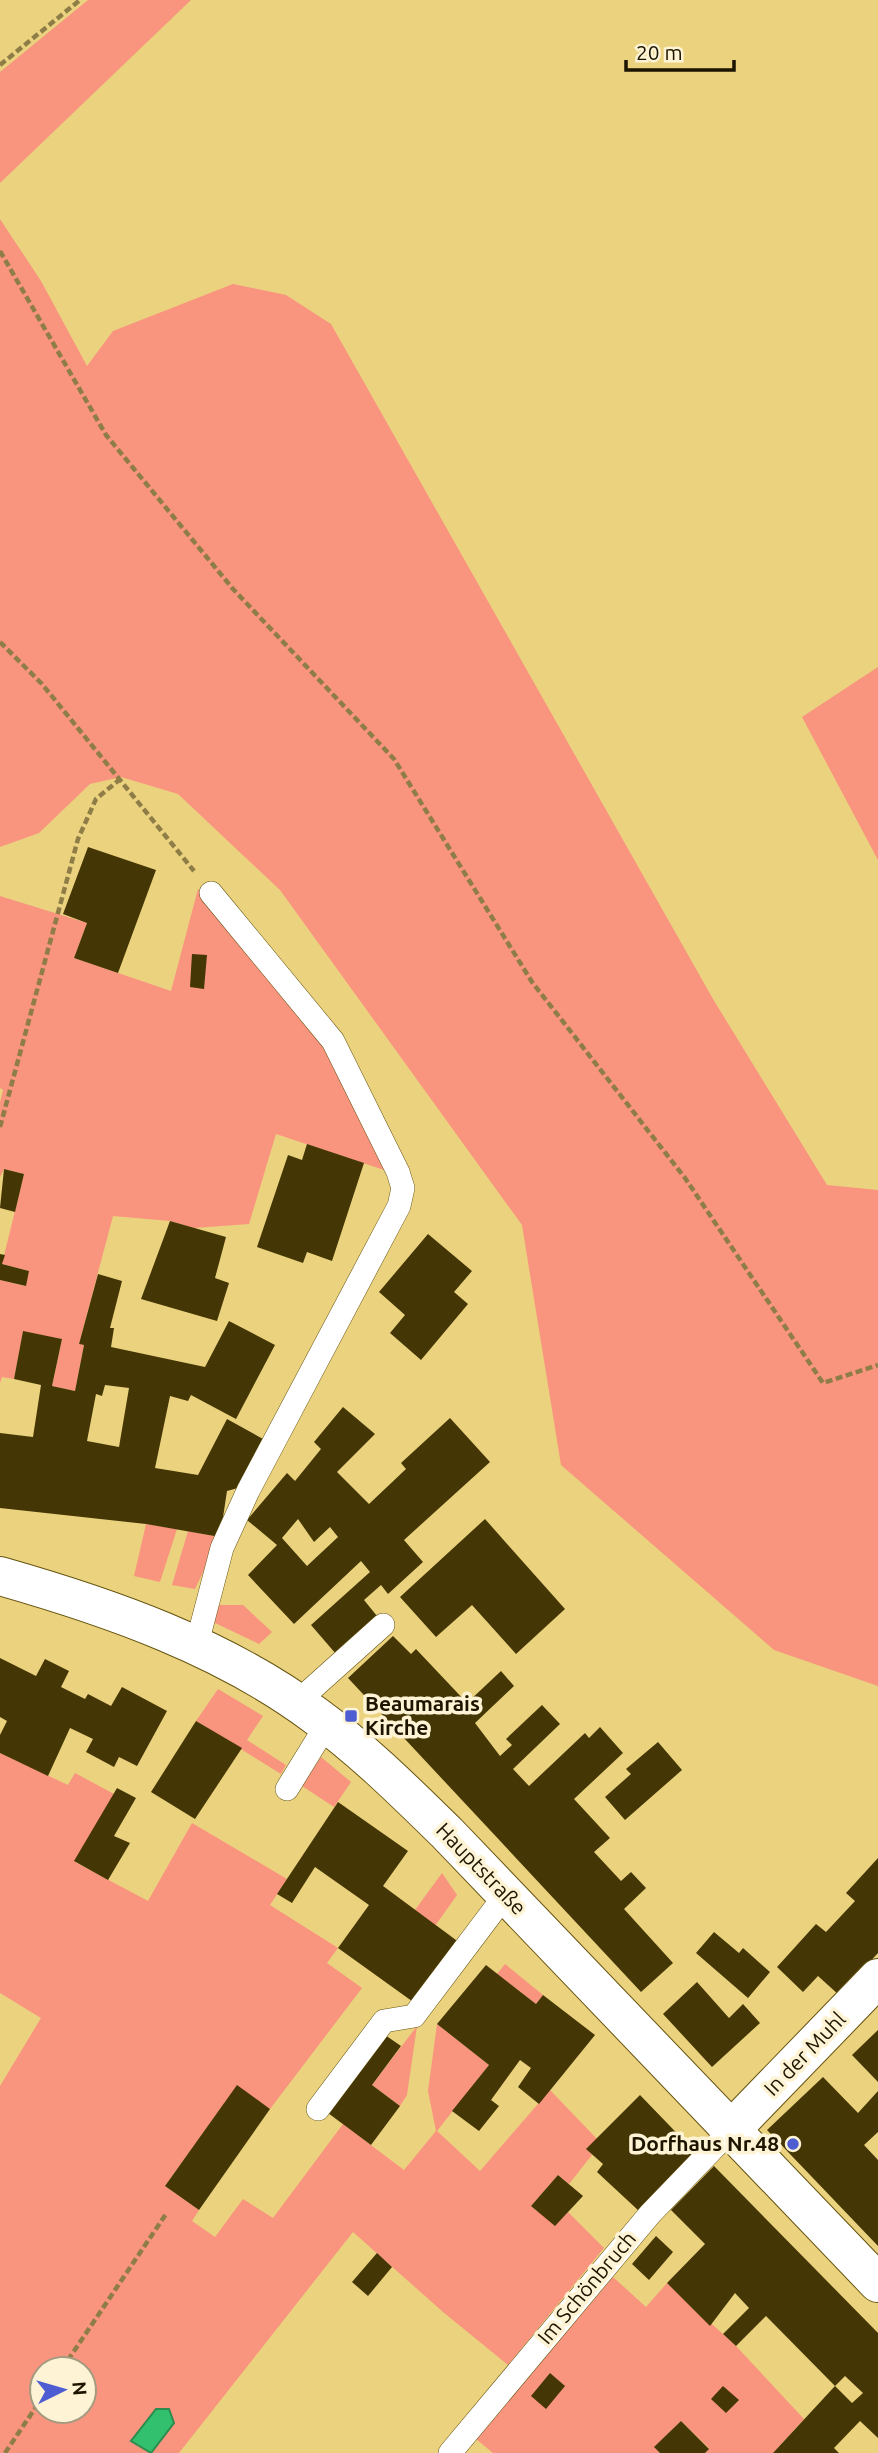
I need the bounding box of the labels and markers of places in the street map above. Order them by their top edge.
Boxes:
place label: Beaumarais Kirche [365,1691,480,1739]
marker: Beaumarais Kirche [343,1708,359,1724]
place label: Dorfhaus Nr.48 [631,2131,779,2155]
marker: Dorfhaus Nr.48 [785,2136,801,2152]

